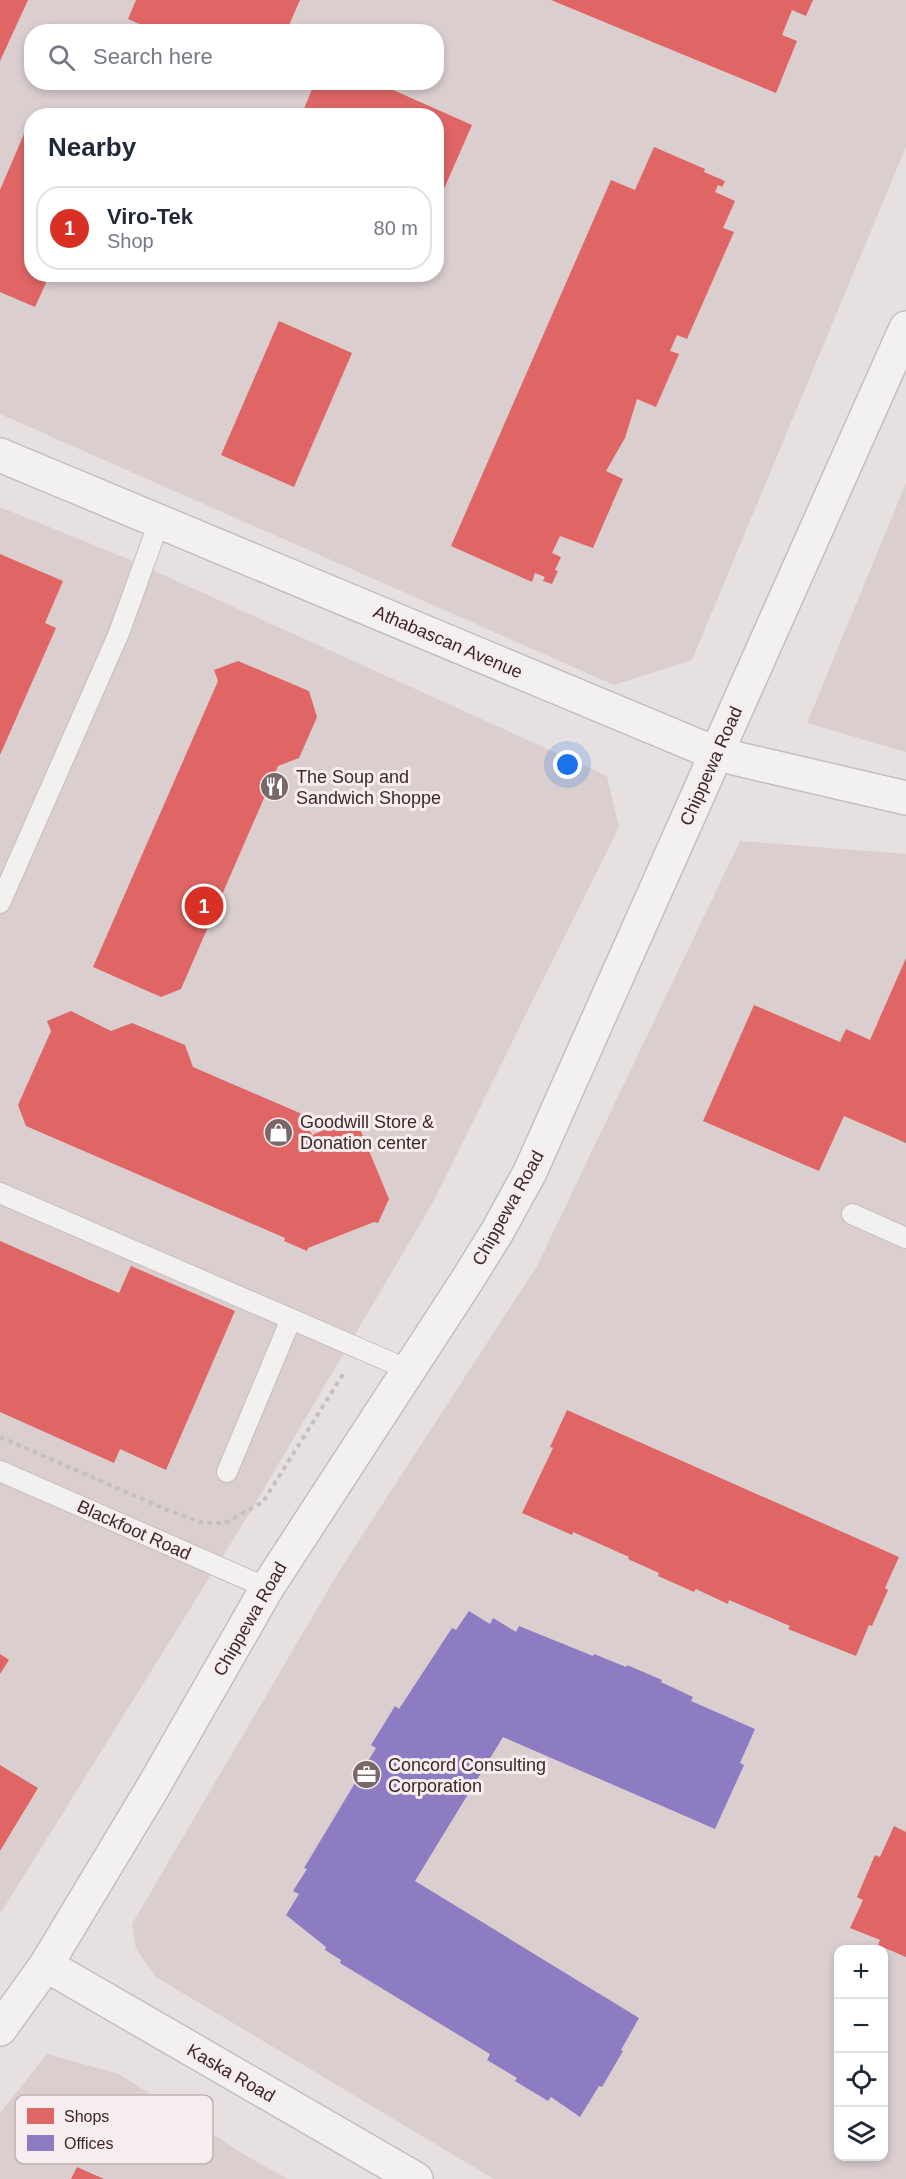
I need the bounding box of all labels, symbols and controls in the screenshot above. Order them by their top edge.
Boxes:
search box [24,24,444,90]
icon: search [45,41,78,74]
text: Search here [93,44,213,69]
text: Nearby [48,132,136,162]
text: Viro-Tek [107,204,193,229]
text: 1 [64,217,75,239]
text: 80 m [374,217,418,239]
text: Shop [107,230,154,252]
street label: Athabascan Avenue [371,602,525,682]
street label: Chippewa Road [676,703,746,829]
your location [553,750,582,779]
place label: The Soup and Sandwich Shoppe [296,767,441,808]
restaurant icon: The Soup and Sandwich Shoppe [259,771,291,803]
pin: 1 [184,884,224,928]
place label: Goodwill Store & Donation center [300,1112,434,1153]
shop icon: Goodwill Store & Donation center [263,1116,295,1148]
street label: Chippewa Road [468,1147,548,1269]
street label: Blackfoot Road [74,1496,194,1564]
street label: Chippewa Road [209,1559,291,1679]
place label: Concord Consulting Corporation [388,1755,546,1796]
office icon: Concord Consulting Corporation [351,1759,383,1791]
map controls [834,1945,888,2161]
button: + [834,1945,888,1999]
button: − [834,1999,888,2053]
street label: Kaska Road [184,2040,278,2106]
button: locate [834,2053,888,2107]
legend [15,2095,213,2164]
button: layers [834,2107,888,2161]
text: Shops [64,2108,109,2125]
text: Offices [64,2135,114,2152]

